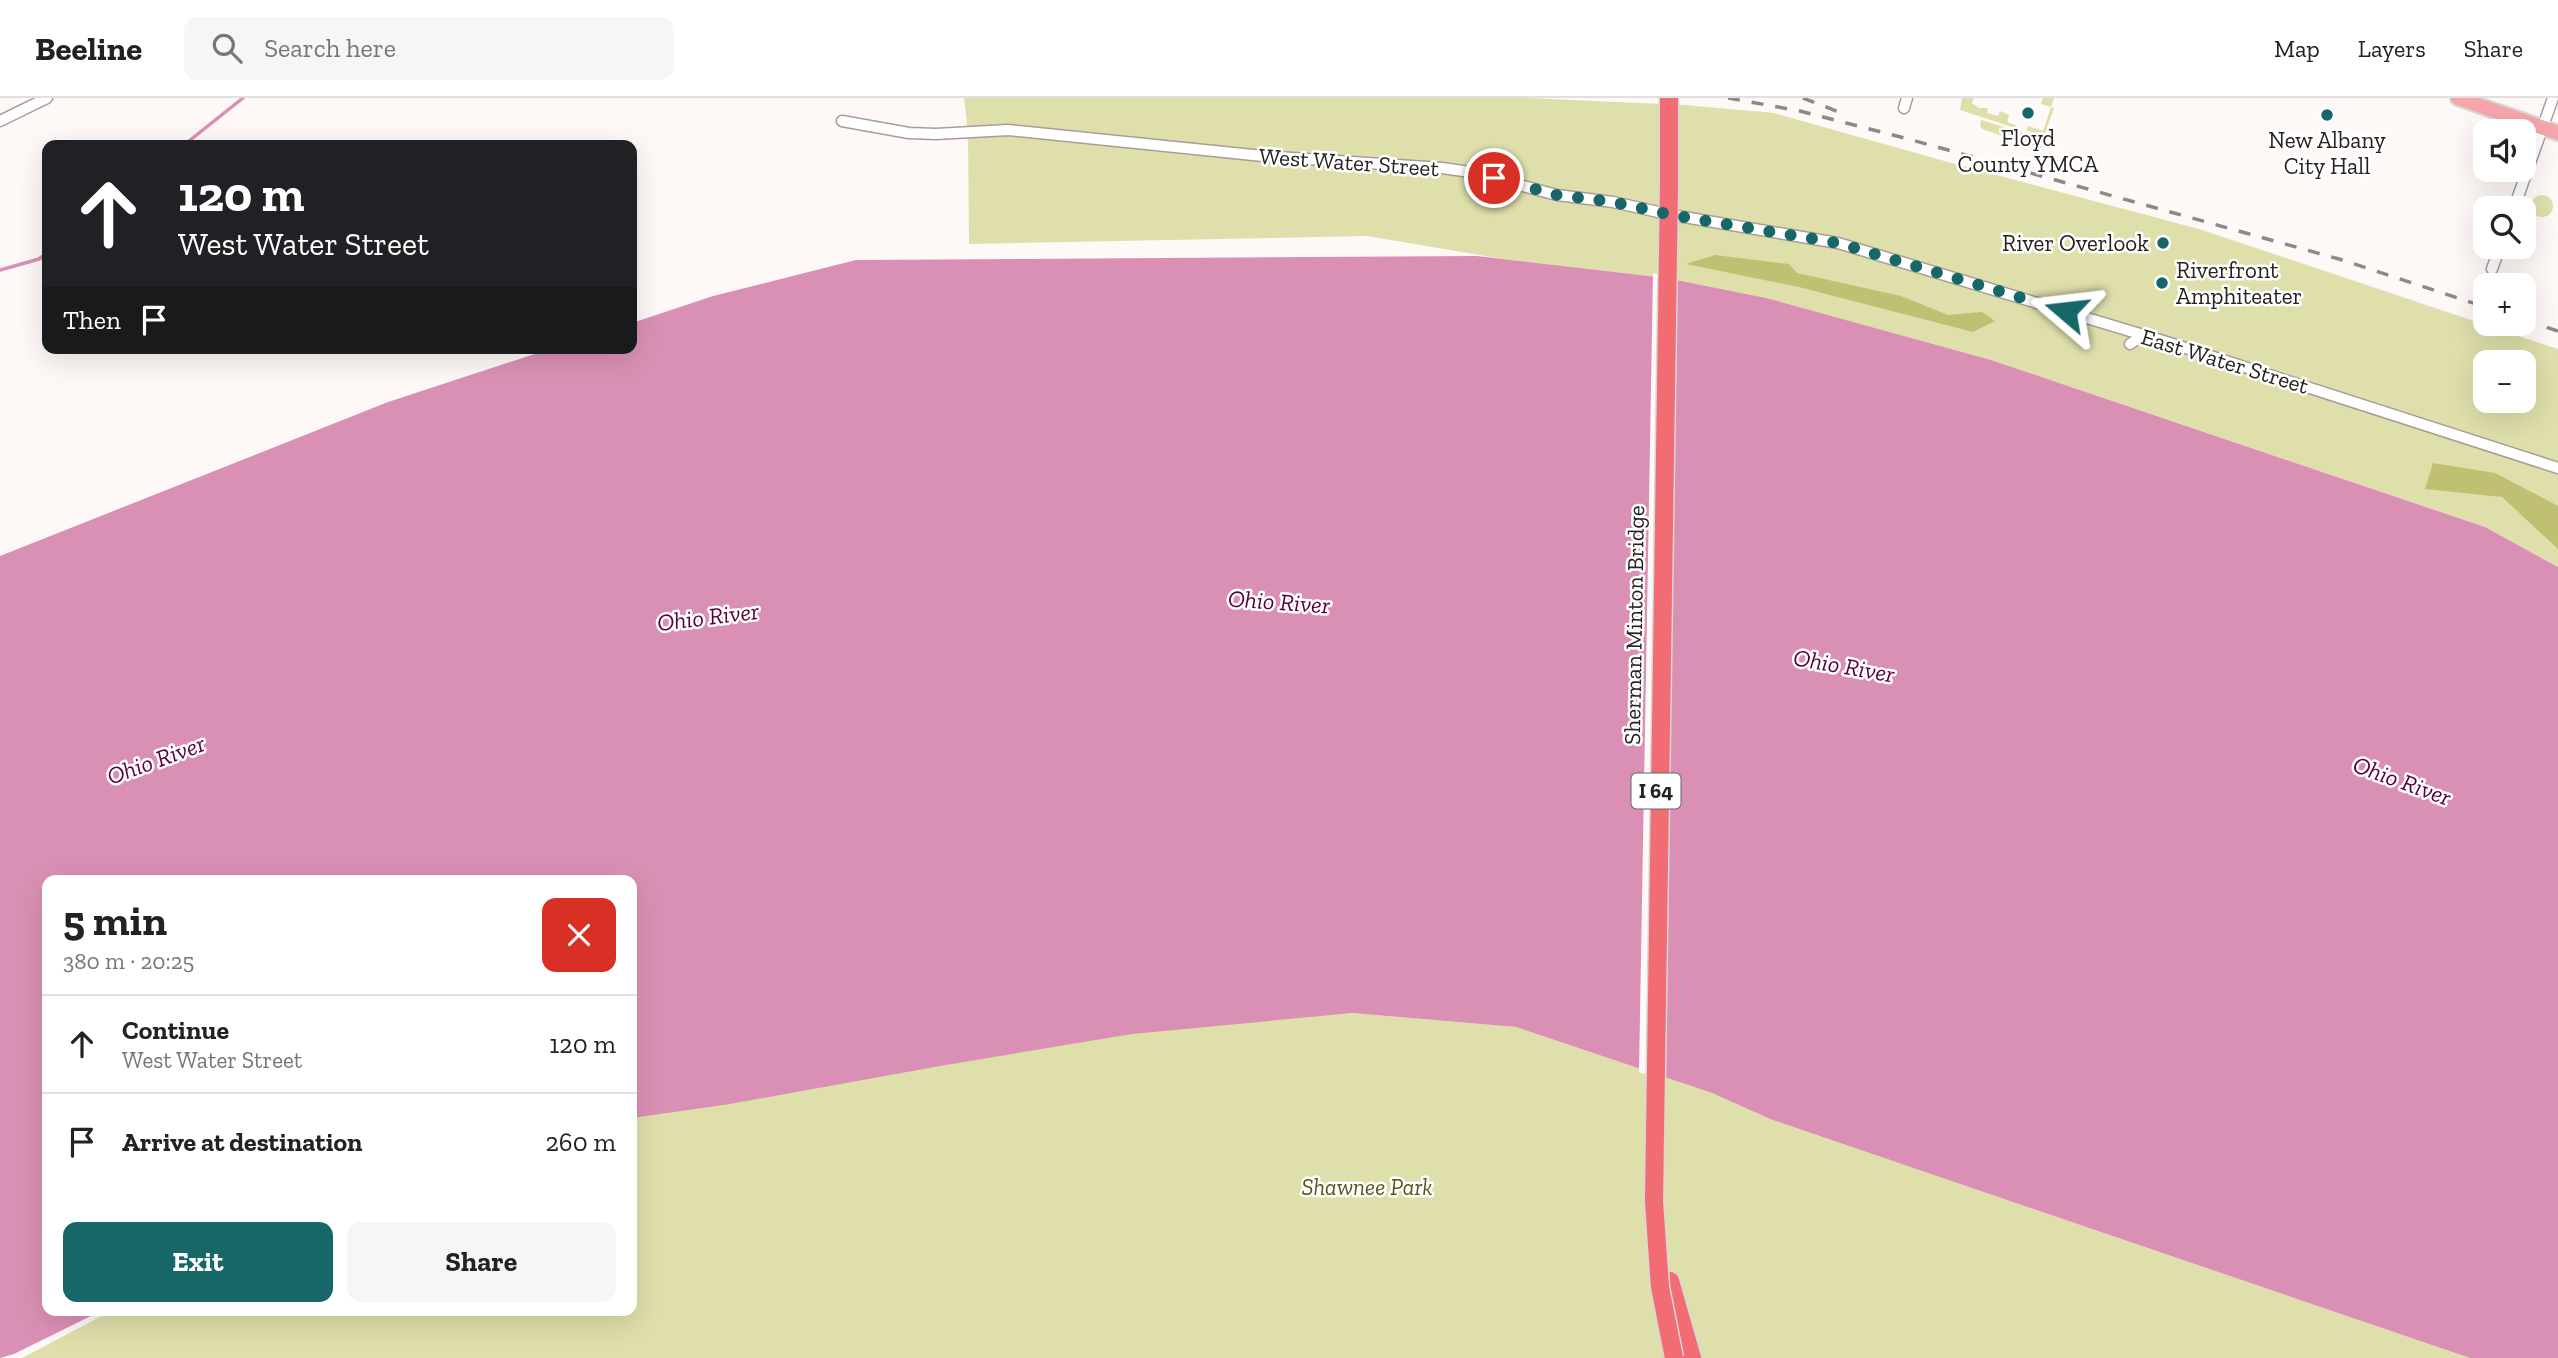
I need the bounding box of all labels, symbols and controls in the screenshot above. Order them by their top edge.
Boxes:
search box [184,17,674,80]
text: Beeline [35,29,142,68]
icon: search [208,29,246,67]
text: Search here [264,32,396,64]
text: Map [2274,34,2320,63]
text: Layers [2358,34,2426,63]
text: Share [2464,34,2523,63]
marker: Floyd County YMCA [2020,105,2036,121]
marker: New Albany City Hall [2319,107,2335,123]
map controls [2473,119,2536,413]
button: sound [2473,119,2536,182]
place label: Floyd County YMCA [1958,124,2099,178]
place label: New Albany City Hall [2268,126,2386,180]
street label: West Water Street [1258,142,1440,182]
pin [1464,148,1524,208]
icon: arrive [1475,159,1513,197]
text: 120 m [178,165,304,224]
icon: ahead [63,168,154,259]
button: search [2473,196,2536,259]
text: West Water Street [178,225,429,263]
place label: River Overlook [2002,229,2149,257]
marker: River Overlook [2155,235,2171,251]
place label: Riverfront Amphiteater [2176,256,2302,310]
button: + [2473,273,2536,336]
position arrow [2029,274,2103,348]
marker: Riverfront Amphiteater [2154,275,2170,291]
icon: arrive [135,301,173,339]
text: Then [63,304,121,336]
street label: East Water Street [2138,322,2313,400]
button: − [2473,350,2536,413]
street label: Sherman Minton Bridge [1618,505,1650,745]
water label: Ohio River [1227,583,1332,620]
water label: Ohio River [655,596,761,637]
water label: Ohio River [1791,642,1898,689]
water label: Ohio River [103,728,210,791]
water label: Ohio River [2349,749,2456,812]
road number: I 64 [1632,774,1680,808]
text: 5 min [63,895,167,946]
button: close [542,898,616,972]
text: 380 m · 20:25 [63,947,194,975]
text: Continue [122,1014,229,1046]
icon: ahead [63,1025,101,1063]
text: 120 m [549,1028,616,1060]
text: West Water Street [122,1046,302,1074]
icon: arrive [63,1123,101,1161]
text: Arrive at destination [122,1126,362,1158]
text: 260 m [545,1126,616,1158]
park label: Shawnee Park [1301,1173,1433,1201]
button: Exit [63,1222,333,1302]
button: Share [347,1222,616,1302]

